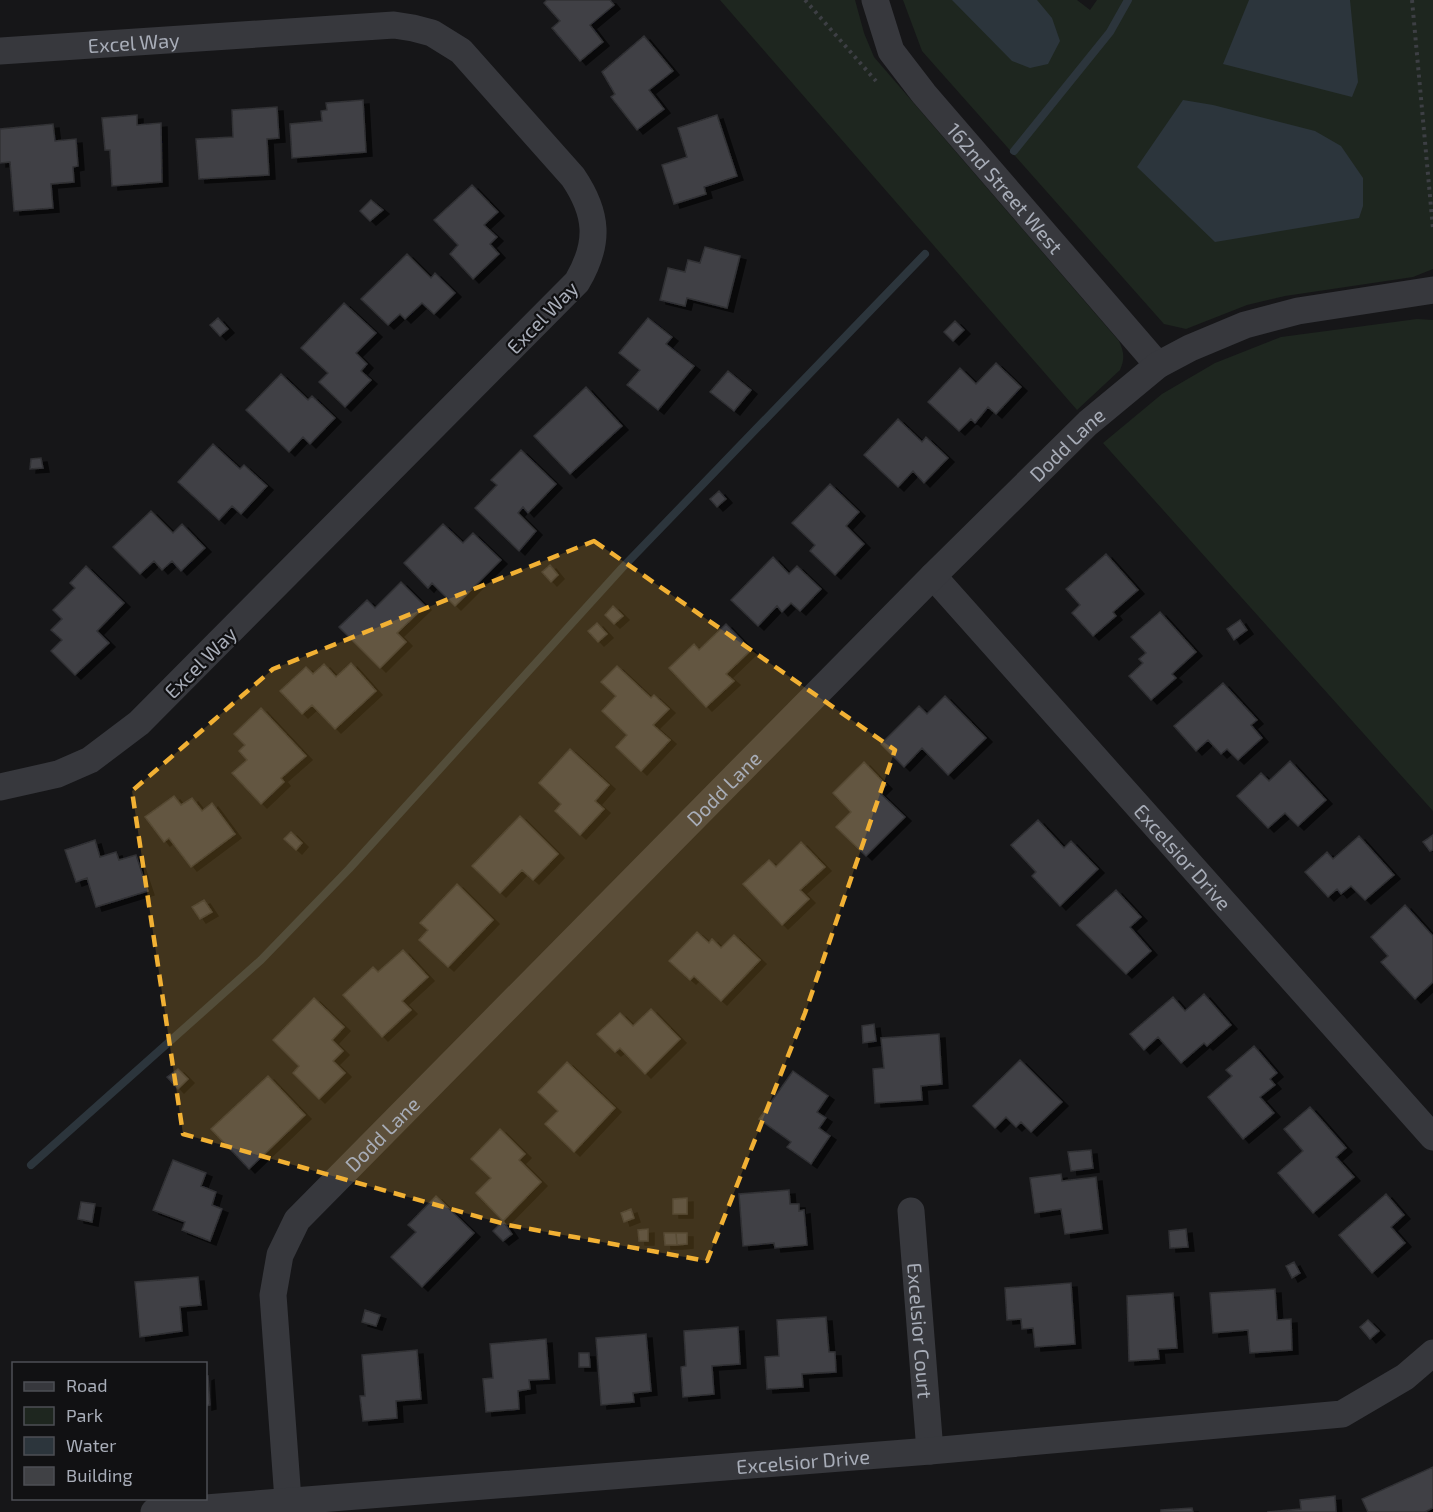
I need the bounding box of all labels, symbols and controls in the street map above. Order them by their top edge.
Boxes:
street label: Excel Way [87,27,181,57]
street label: 162nd Street West [942,118,1069,259]
street label: Excel Way [501,275,583,358]
street label: Dodd Lane [1024,402,1109,486]
street label: Excel Way [159,621,241,703]
street label: Dodd Lane [681,746,766,831]
street label: Excelsior Drive [1130,799,1237,915]
street label: Dodd Lane [340,1091,424,1176]
street label: Excelsior Court [903,1262,938,1400]
legend [12,1362,207,1500]
text: Road [66,1374,107,1396]
text: Park [66,1404,103,1426]
text: Water [66,1434,116,1456]
street label: Excelsior Drive [735,1444,871,1478]
text: Building [66,1464,133,1486]

